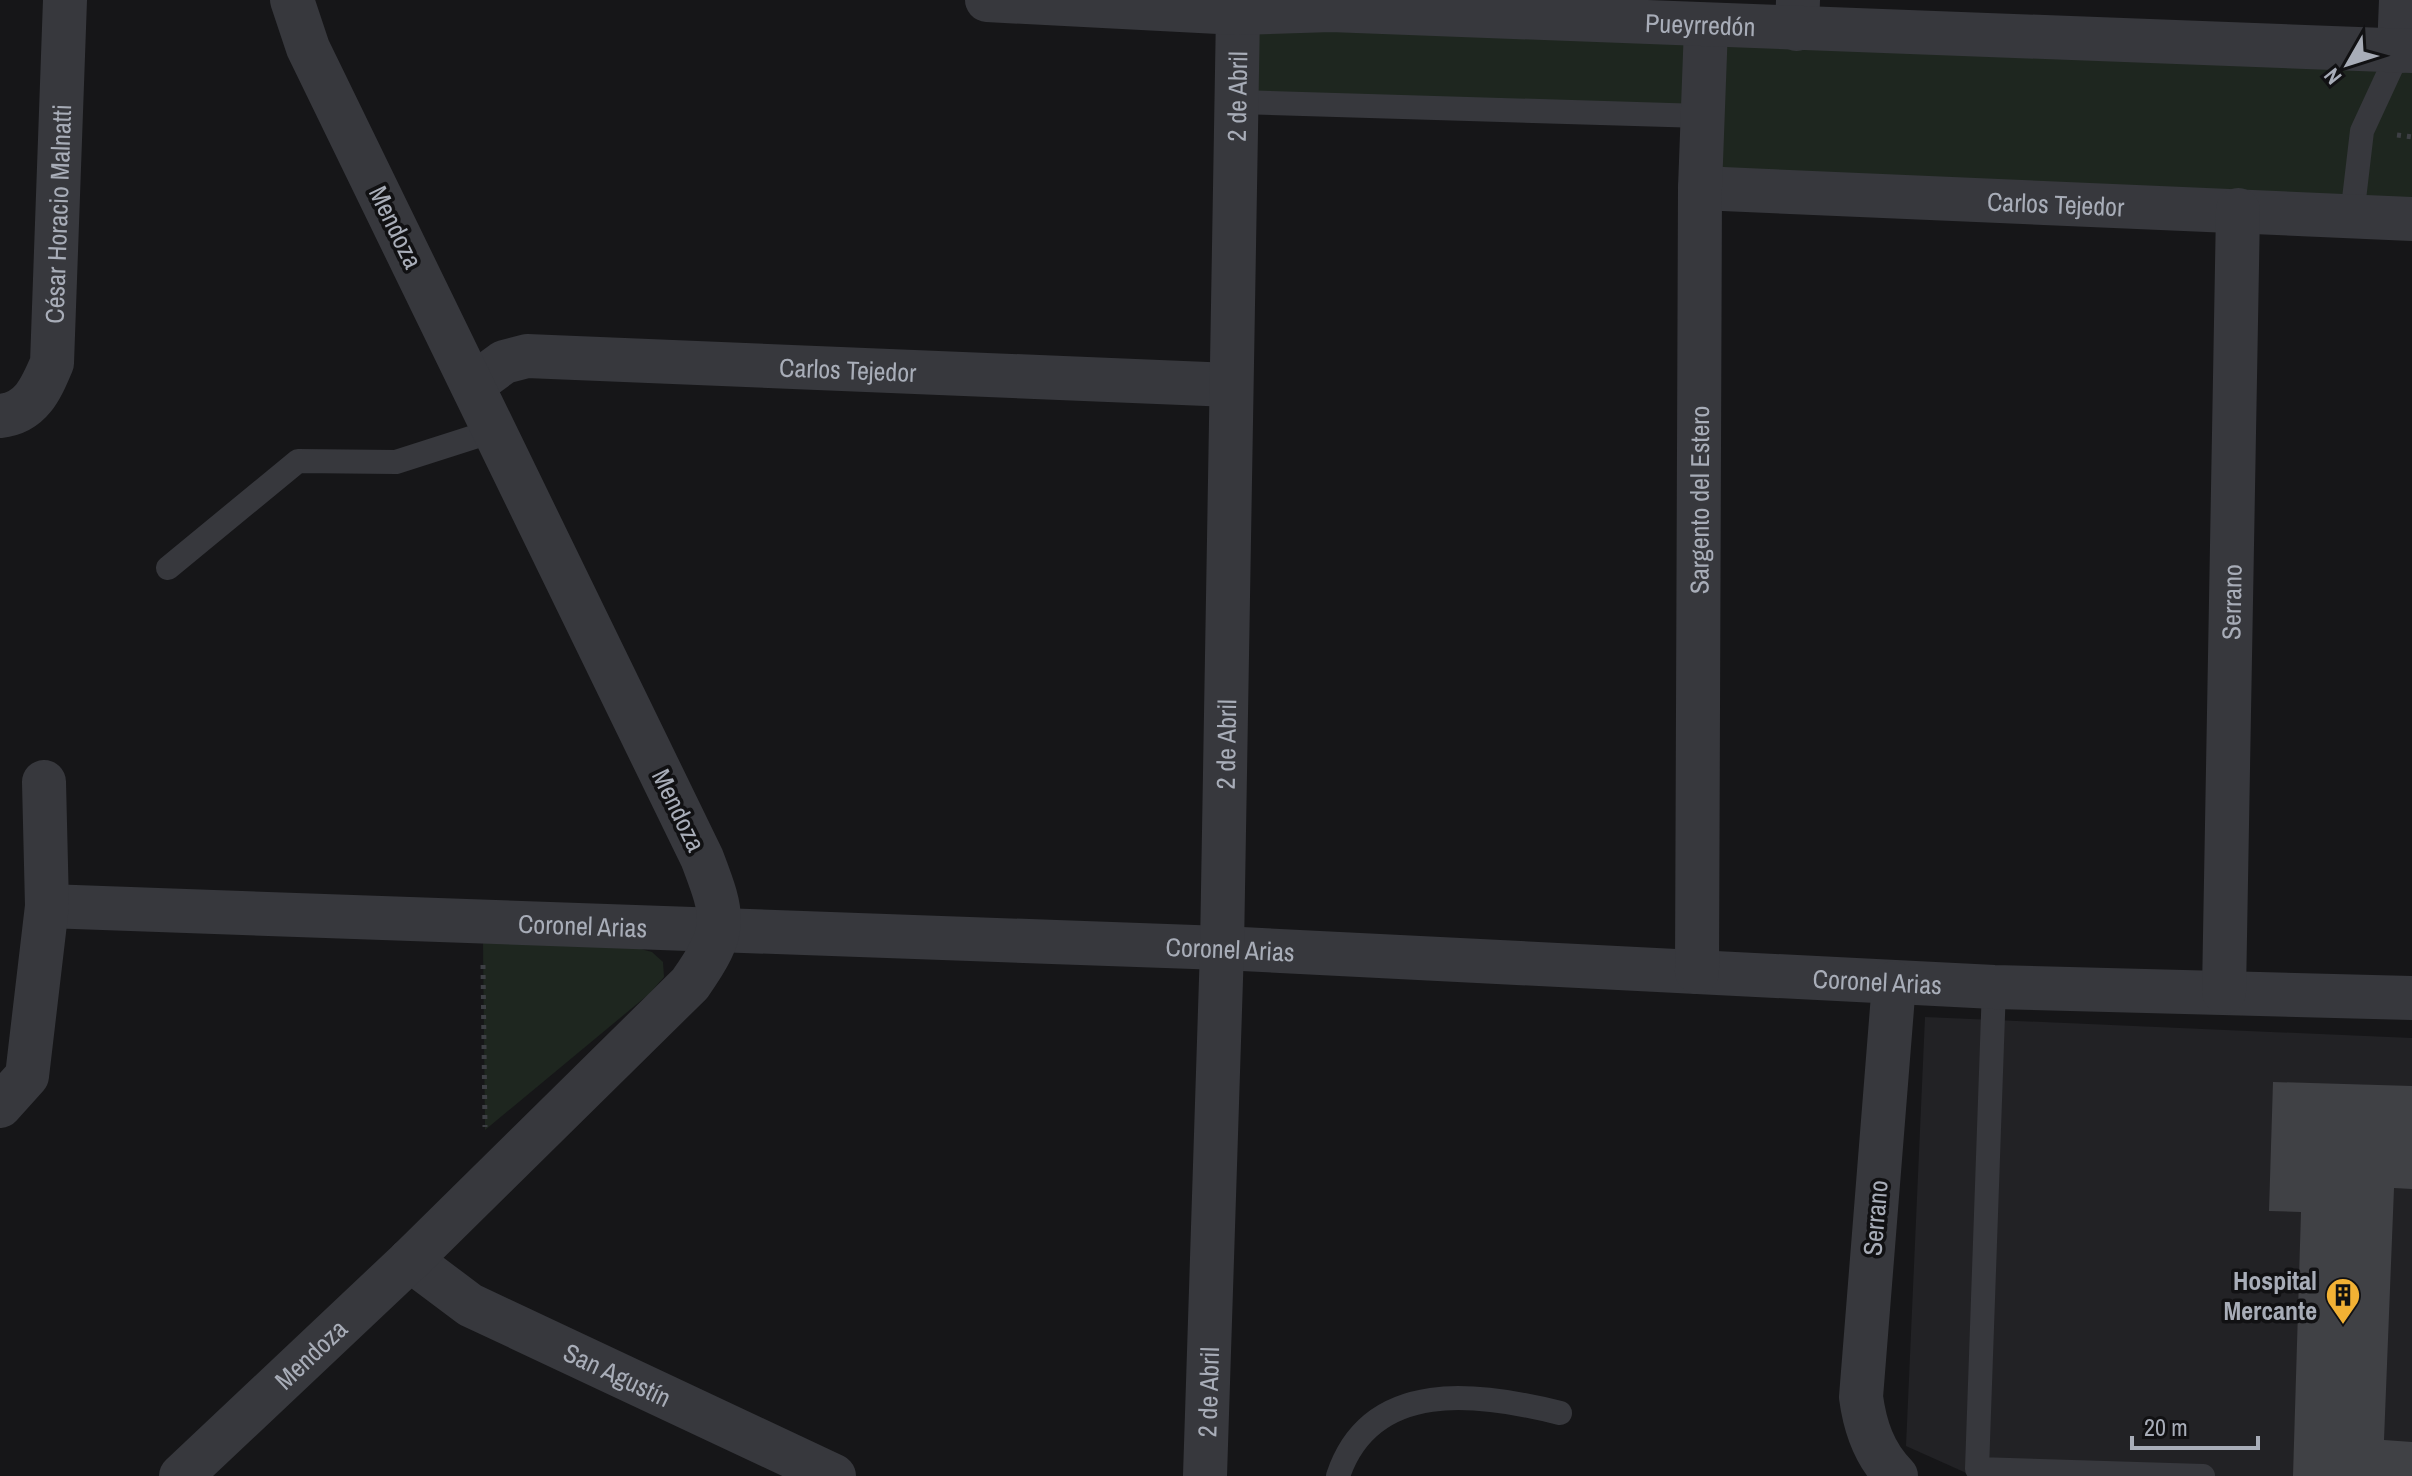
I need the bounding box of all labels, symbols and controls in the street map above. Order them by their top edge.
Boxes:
street label: Pueyrredón [1645,4,1756,44]
north arrow [2308,24,2388,104]
street label: 2 de Abril [1218,51,1255,142]
text: N [2317,62,2348,91]
street label: César Horacio Malnatti [36,104,79,324]
street label: Mendoza [361,180,431,274]
street label: Carlos Tejedor [1986,183,2125,224]
street label: Carlos Tejedor [779,349,917,390]
street label: Sargento del Estero [1681,406,1717,594]
street label: Serrano [2213,564,2249,640]
street label: 2 de Abril [1207,699,1244,790]
street label: Mendoza [644,763,714,857]
street label: Coronel Arias [517,905,648,945]
street label: Coronel Arias [1165,928,1296,969]
street label: Coronel Arias [1812,960,1943,1002]
street label: Serrano [1854,1179,1896,1257]
place label: Hospital Mercante [2223,1263,2317,1328]
building icon: Hospital Mercante [2324,1276,2362,1326]
street label: Mendoza [267,1311,355,1397]
street label: San Agustín [558,1334,677,1415]
street label: 2 de Abril [1189,1346,1227,1438]
scale bar [2132,1400,2258,1450]
text: 20 m [2144,1411,2188,1443]

